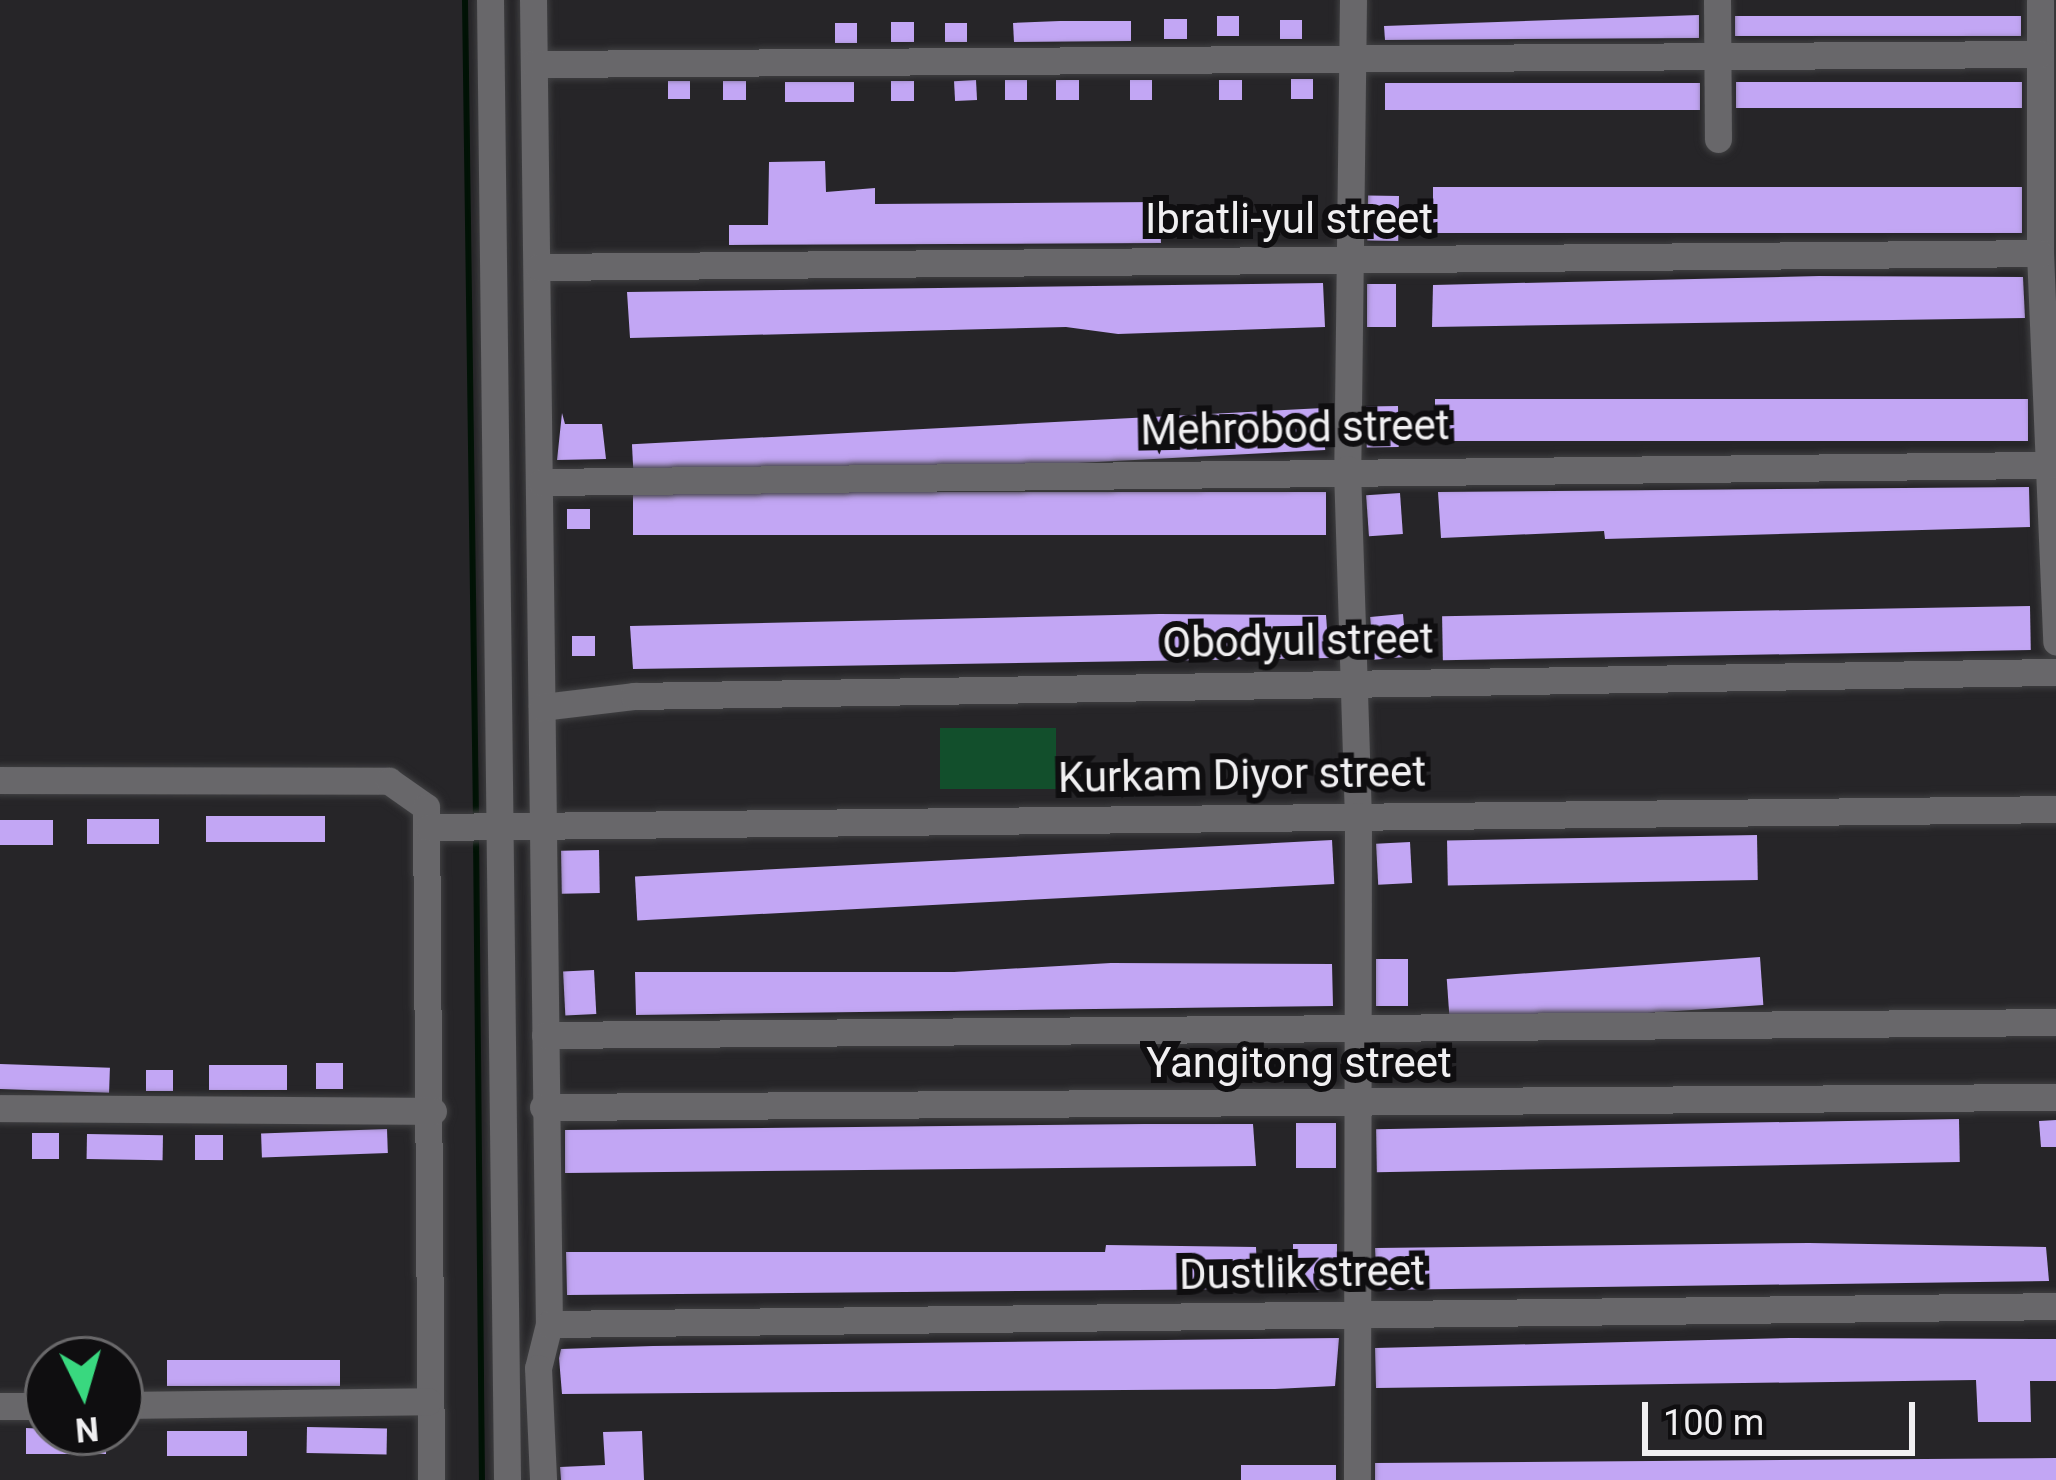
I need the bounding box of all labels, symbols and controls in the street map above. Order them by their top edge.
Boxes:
street label: Ibratli-yul street [1145,194,1433,244]
street label: Mehrobod street [1140,400,1450,456]
street label: Obodyul street [1162,613,1434,669]
street label: Kurkam Diyor street [1058,747,1426,803]
street label: Yangitong street [1146,1038,1452,1088]
street label: Dustlik street [1179,1246,1425,1300]
north arrow [24,1336,144,1456]
scale bar [1648,1378,1921,1452]
text: 100 m [1663,1402,1764,1444]
text: N [74,1409,100,1450]

